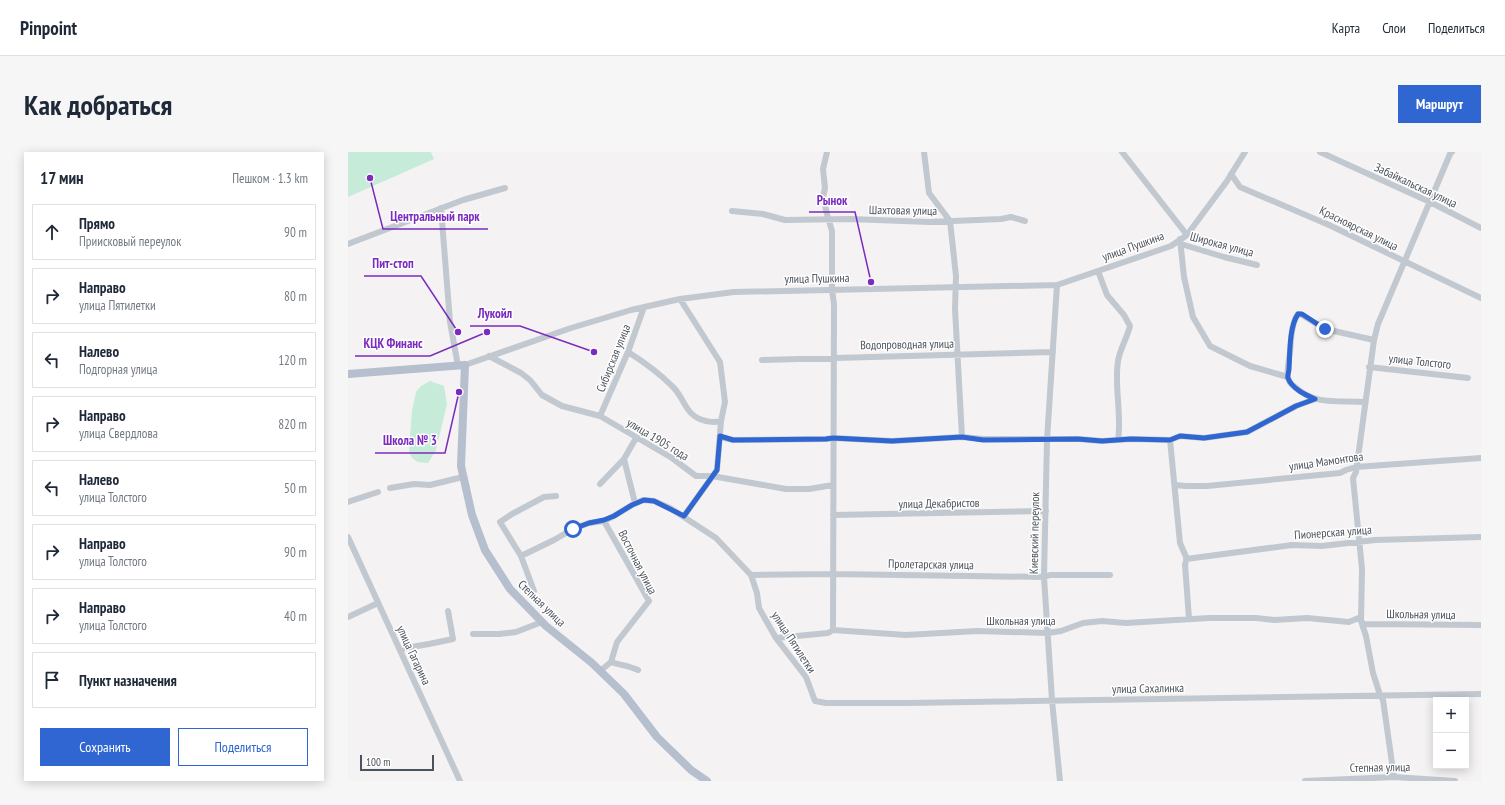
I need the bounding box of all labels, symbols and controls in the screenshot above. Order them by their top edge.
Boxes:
text: Pinpoint [20,16,77,40]
text: Карта [1332,19,1360,37]
text: Слои [1382,19,1406,37]
text: Поделиться [1428,19,1485,37]
button: Маршрут [1398,85,1481,123]
text: Как добраться [24,86,172,123]
street label: Забайкальская улица [1372,159,1460,211]
text: 17 мин [40,167,84,189]
text: Пешком · 1.3 km [232,170,308,187]
callout: Рынок [809,187,855,212]
text: Рынок [817,192,848,209]
street label: Шахтовая улица [869,202,938,218]
street label: Красноярская улица [1317,202,1401,254]
callout: Центральный парк [383,204,488,229]
text: Центральный парк [390,208,480,225]
text: Прямо [79,214,115,233]
icon: ahead [41,221,63,243]
text: 90 m [284,224,307,241]
street label: улица Пушкина [1100,228,1166,264]
street label: Широкая улица [1189,228,1256,260]
text: Приисковый переулок [79,233,181,250]
callout: Пит-стоп [364,251,421,276]
text: Пит-стоп [372,255,414,272]
street label: улица Пушкина [784,270,850,286]
text: Направо [79,278,126,297]
icon: right [41,285,63,307]
text: 80 m [284,288,307,305]
text: улица Пятилетки [79,297,156,314]
callout: Лукойл [470,301,520,326]
text: Лукойл [477,305,513,322]
route end [1316,320,1334,338]
street label: Сибирская улица [593,322,633,394]
callout: КЦК Финанс [355,331,430,356]
text: КЦК Финанс [363,335,423,352]
street label: Водопроводная улица [860,336,954,352]
text: Налево [79,342,119,361]
icon: left [41,349,63,371]
street label: улица Толстого [1388,350,1452,372]
text: 120 m [278,352,307,369]
text: Подгорная улица [79,361,157,378]
text: Направо [79,406,126,425]
icon: right [41,413,63,435]
street label: улица 1905 года [624,415,692,464]
text: 820 m [278,416,307,433]
text: улица Свердлова [79,425,158,442]
callout: Школа № 3 [375,428,445,453]
text: Школа № 3 [383,432,437,449]
street label: улица Мамонтова [1288,448,1364,474]
text: Налево [79,470,119,489]
icon: left [41,477,63,499]
text: 50 m [284,480,307,497]
text: улица Толстого [79,489,147,506]
street label: Киевский переулок [1026,491,1042,574]
street label: улица Декабристов [898,495,980,511]
route start [564,520,582,538]
street label: Пионерская улица [1294,522,1372,542]
street label: Восточная улица [615,527,661,597]
text: Направо [79,534,126,553]
icon: right [41,541,63,563]
text: 90 m [284,544,307,561]
text: улица Толстого [79,553,147,570]
street label: Пролетарская улица [888,556,974,572]
street label: Степная улица [515,577,569,630]
text: Направо [79,598,126,617]
icon: right [41,605,63,627]
street label: Школьная улица [1386,606,1456,622]
text: 40 m [284,608,307,625]
street label: улица Пятилетки [768,608,820,676]
street label: Школьная улица [986,613,1056,628]
text: улица Толстого [79,617,147,634]
street label: улица Гагарина [394,623,434,687]
icon: arrive [41,669,63,691]
text: Пункт назначения [79,671,177,690]
street label: улица Сахалинка [1112,680,1184,696]
map controls [1433,697,1469,769]
button: + [1433,697,1469,733]
button: Сохранить [40,728,170,766]
button: Поделиться [178,728,308,766]
button: − [1433,733,1469,769]
scale bar [360,753,434,772]
text: 100 m [366,755,390,769]
street label: Степная улица [1350,759,1411,775]

